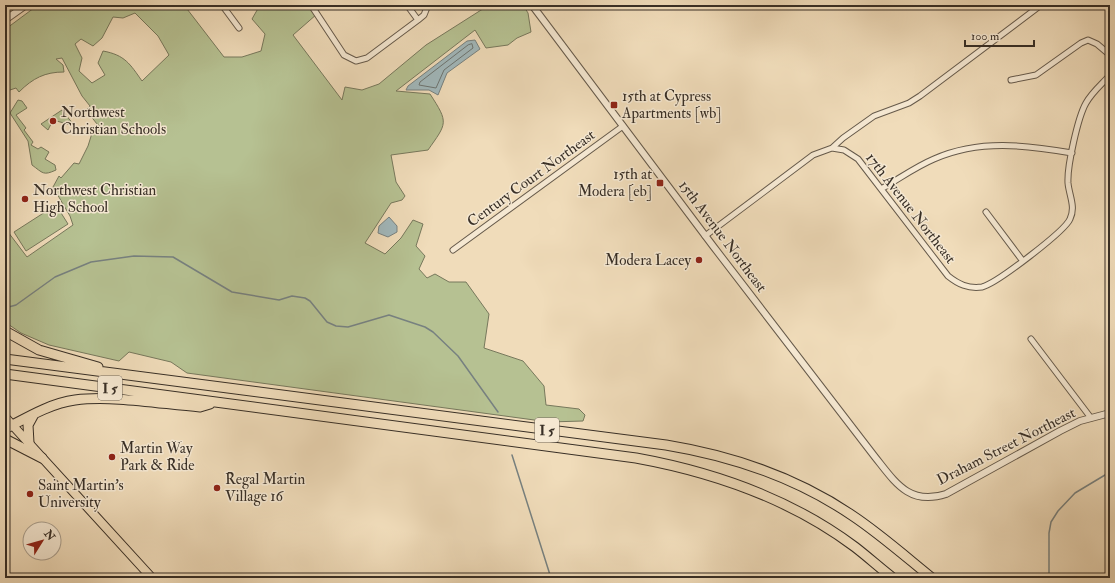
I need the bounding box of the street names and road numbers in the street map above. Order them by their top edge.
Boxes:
street label: Century Court Northeast [464,126,599,231]
street label: 17th Avenue Northeast [861,149,960,268]
street label: 15th Avenue Northeast [674,177,771,296]
road number: I 5 [98,376,122,400]
street label: Draham Street Northeast [934,403,1079,490]
road number: I 5 [535,418,559,442]

